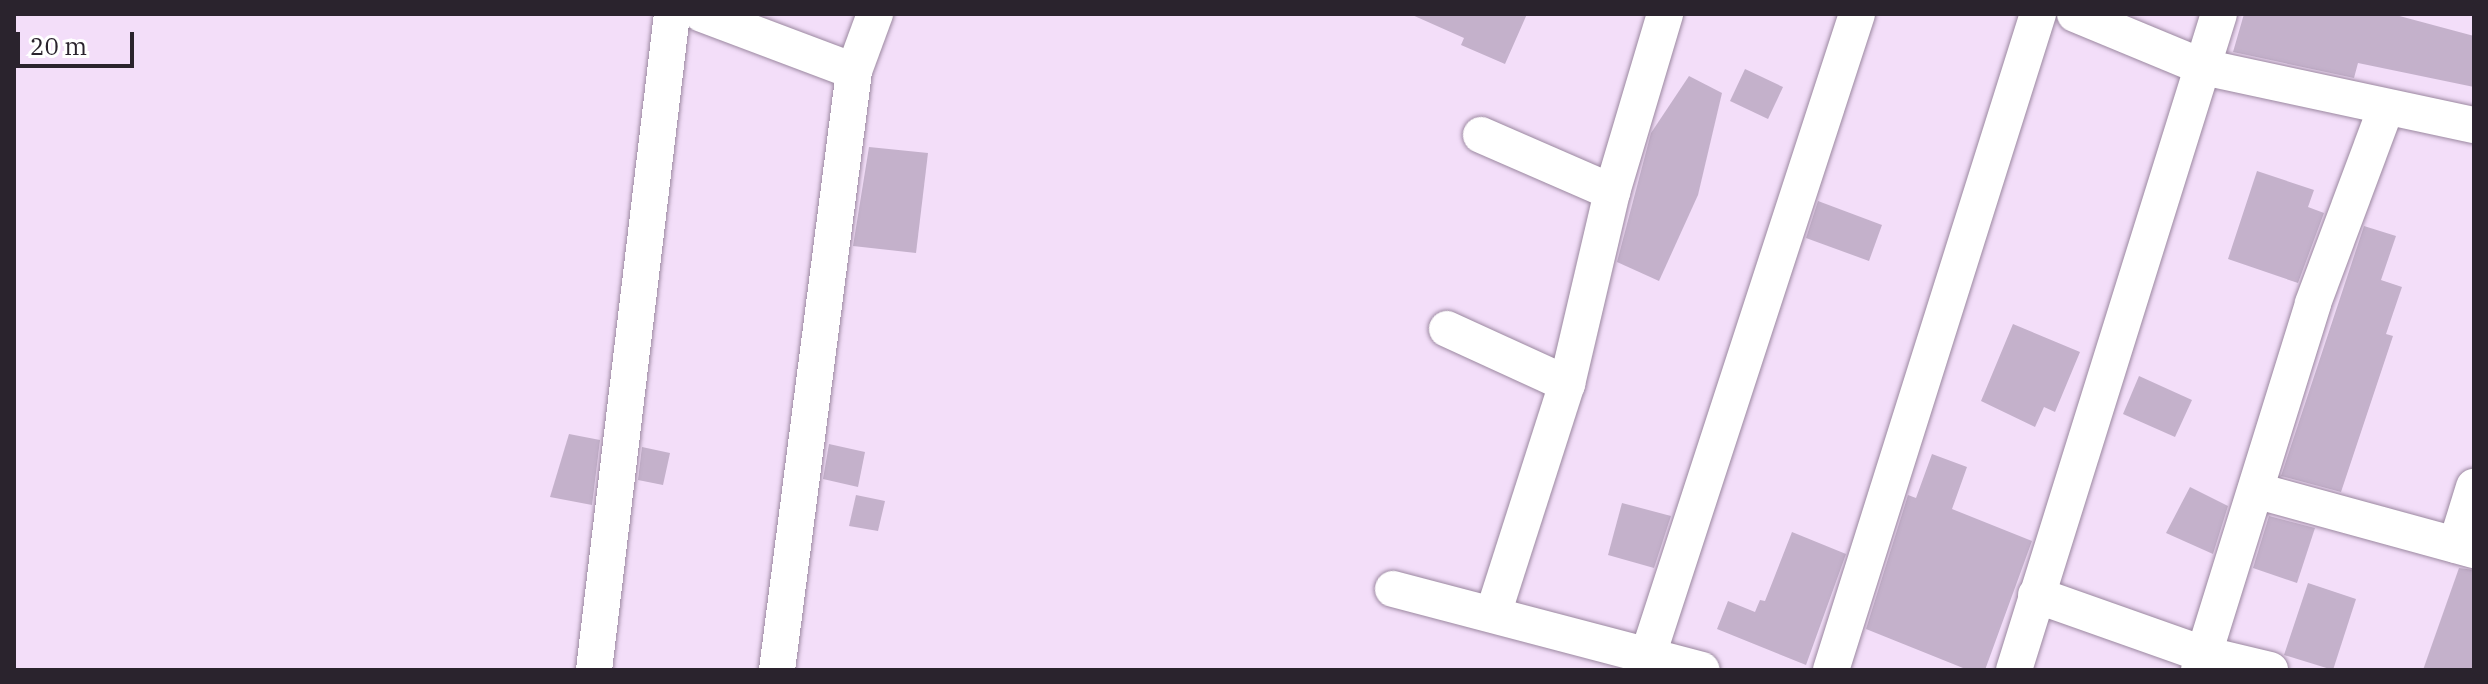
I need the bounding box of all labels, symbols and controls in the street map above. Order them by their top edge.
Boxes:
scale bar [20,16,138,66]
text: 20 m [30,30,87,62]

